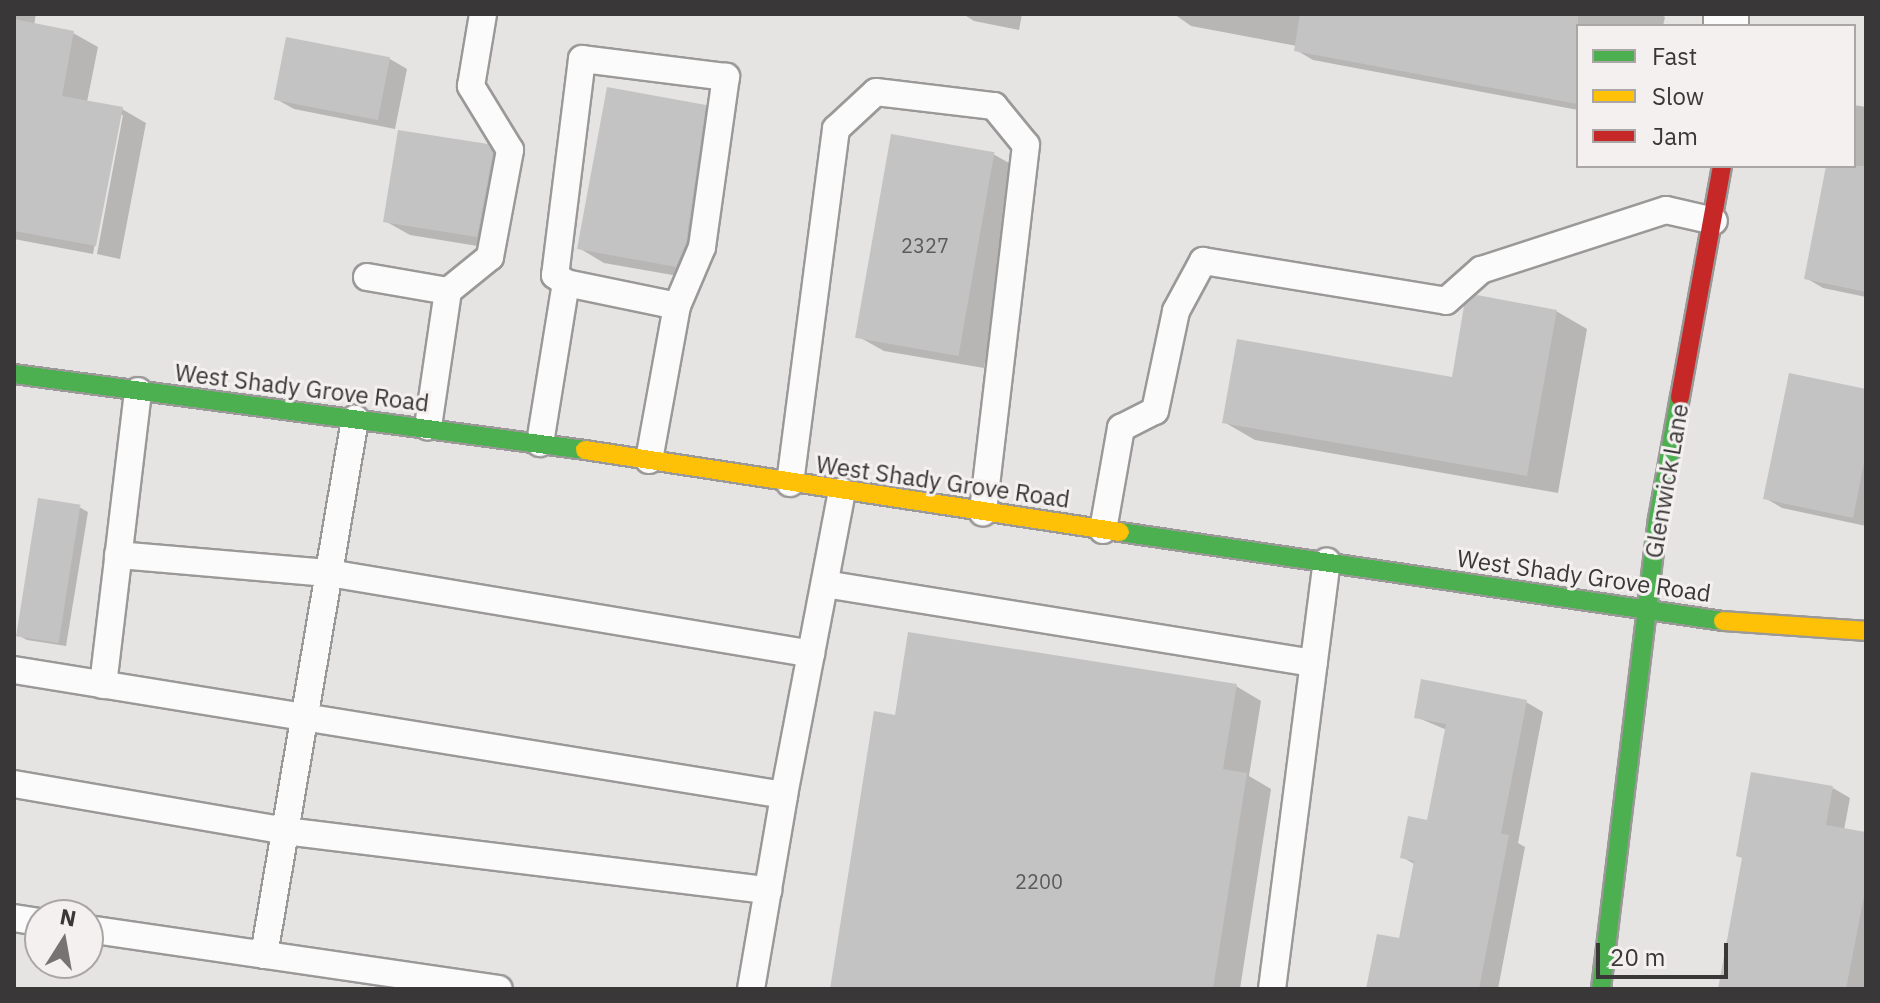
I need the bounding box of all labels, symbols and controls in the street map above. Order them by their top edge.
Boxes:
legend [1576,24,1856,168]
text: Fast [1652,40,1697,72]
text: Slow [1652,80,1704,112]
text: Jam [1652,120,1698,152]
house number: 2327 [901,233,949,257]
street label: West Shady Grove Road [173,358,431,418]
street label: Glenwick Lane [1639,402,1695,560]
street label: West Shady Grove Road [814,450,1072,514]
street label: West Shady Grove Road [1455,544,1713,608]
house number: 2200 [1015,869,1063,893]
north arrow [24,899,104,979]
text: N [58,901,79,933]
scale bar [1600,927,1732,977]
text: 20 m [1610,941,1665,973]

